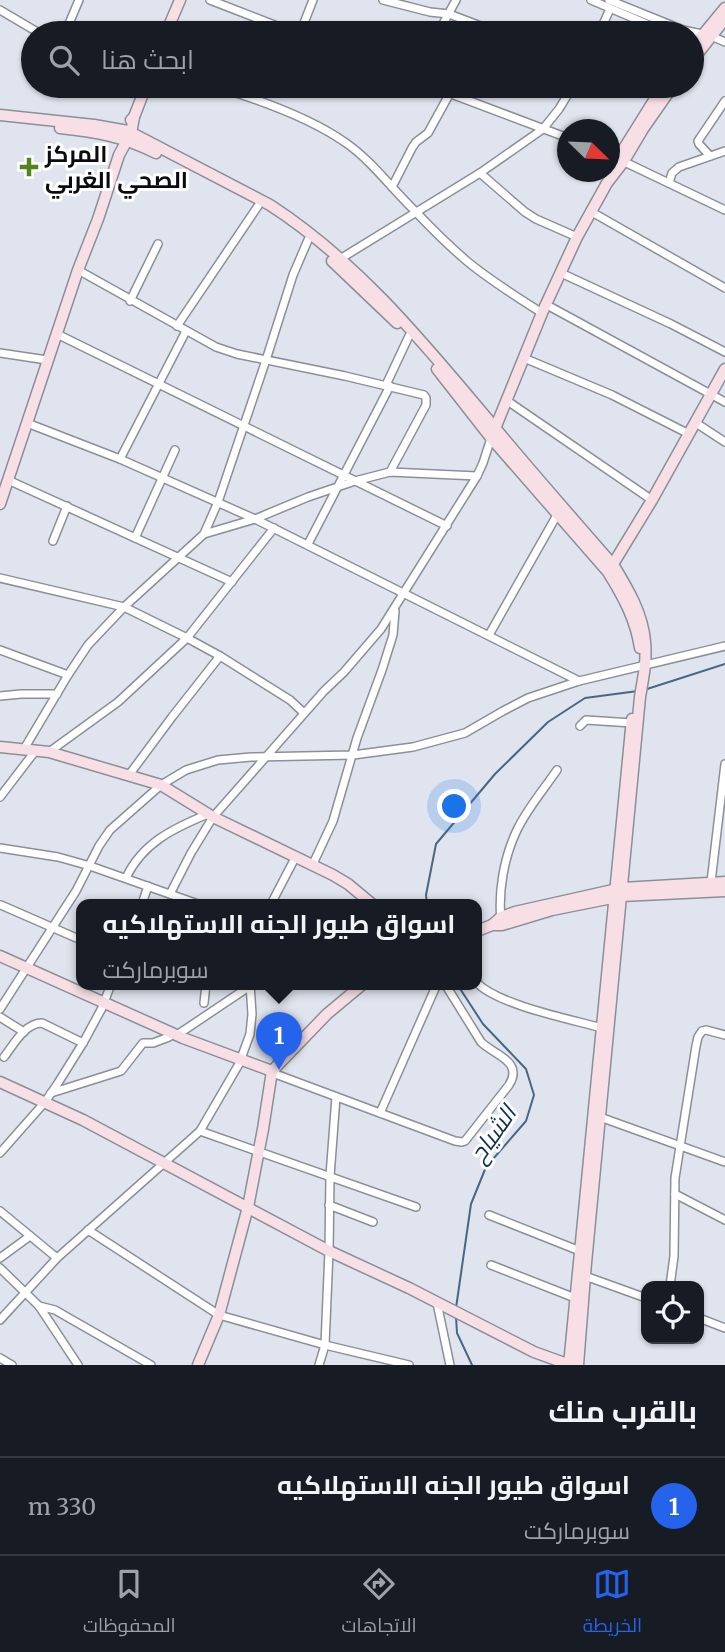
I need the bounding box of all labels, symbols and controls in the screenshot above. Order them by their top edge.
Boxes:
search box [21,21,704,98]
icon: search [45,41,83,79]
text: ابحث هنا [101,43,194,76]
north arrow [557,119,620,182]
place label: المركز الصحي الغربي [44,139,188,199]
marker: المركز الصحي الغربي [19,157,39,177]
your location [437,789,471,823]
popup [76,899,482,990]
text: اسواق طيور الجنه الاستهلاكيه [102,907,456,940]
text: سوبرماركت [102,955,209,984]
pin: 1 [256,1012,302,1070]
water label: الشياح [462,1097,525,1169]
map controls [641,1281,704,1344]
button: locate [641,1281,704,1344]
text: بالقرب منك [548,1392,697,1430]
text: اسواق طيور الجنه الاستهلاكيه [277,1468,630,1501]
text: 330 m [28,1492,96,1521]
text: 1 [669,1492,679,1521]
text: سوبرماركت [524,1516,630,1545]
tab: المحفوظات [83,1565,176,1643]
tab: الاتجاهات [341,1565,417,1643]
tab: الخريطة [583,1565,642,1643]

